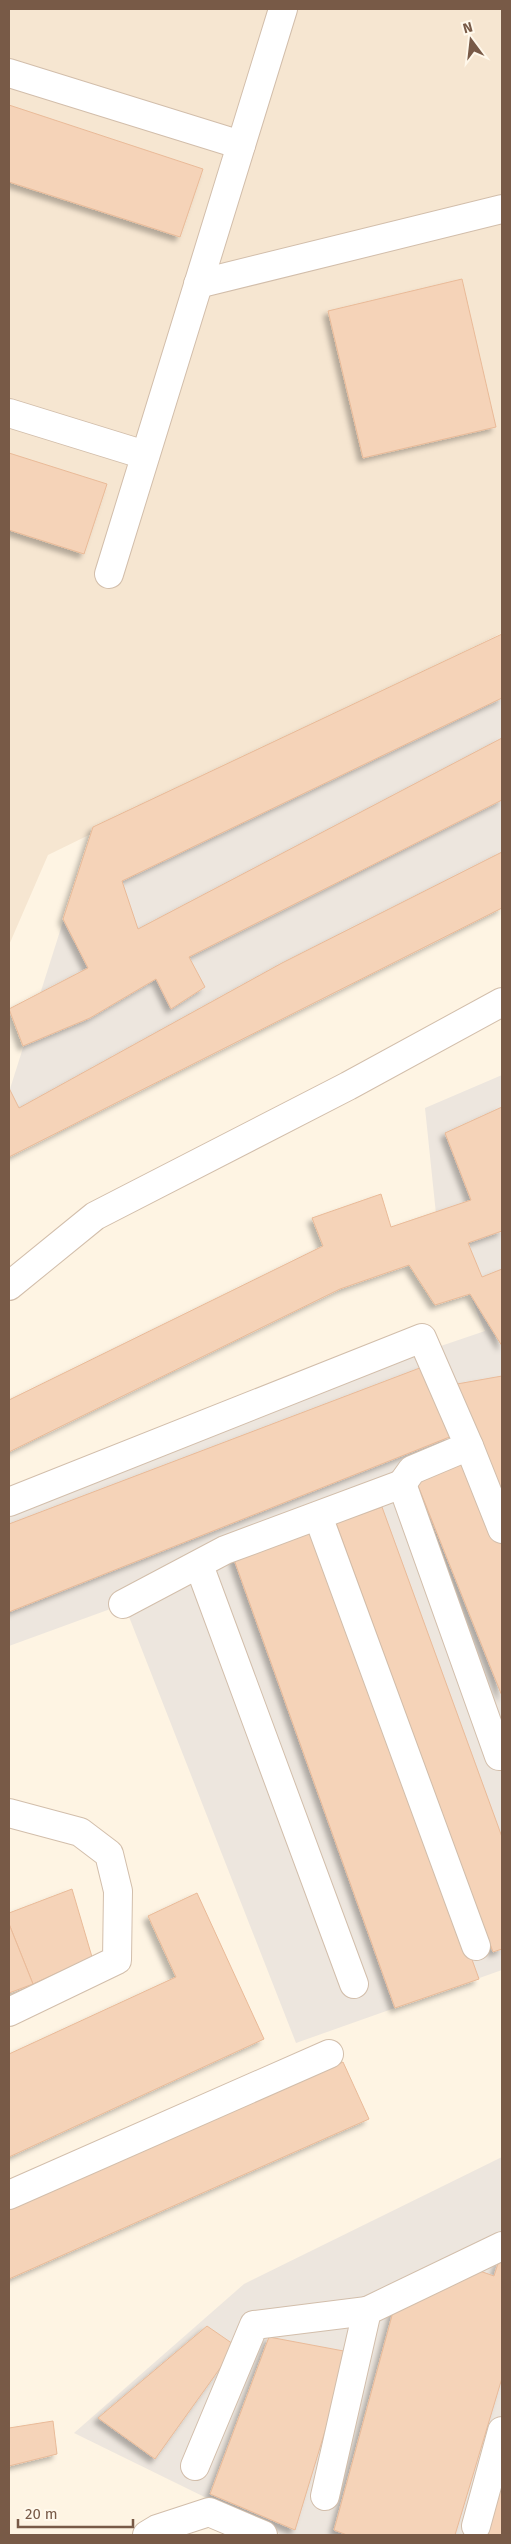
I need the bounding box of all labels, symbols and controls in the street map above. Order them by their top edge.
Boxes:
north arrow [446,15,496,65]
text: N [461,19,474,37]
scale bar [18,2496,132,2528]
text: 20 m [25,2505,58,2523]

